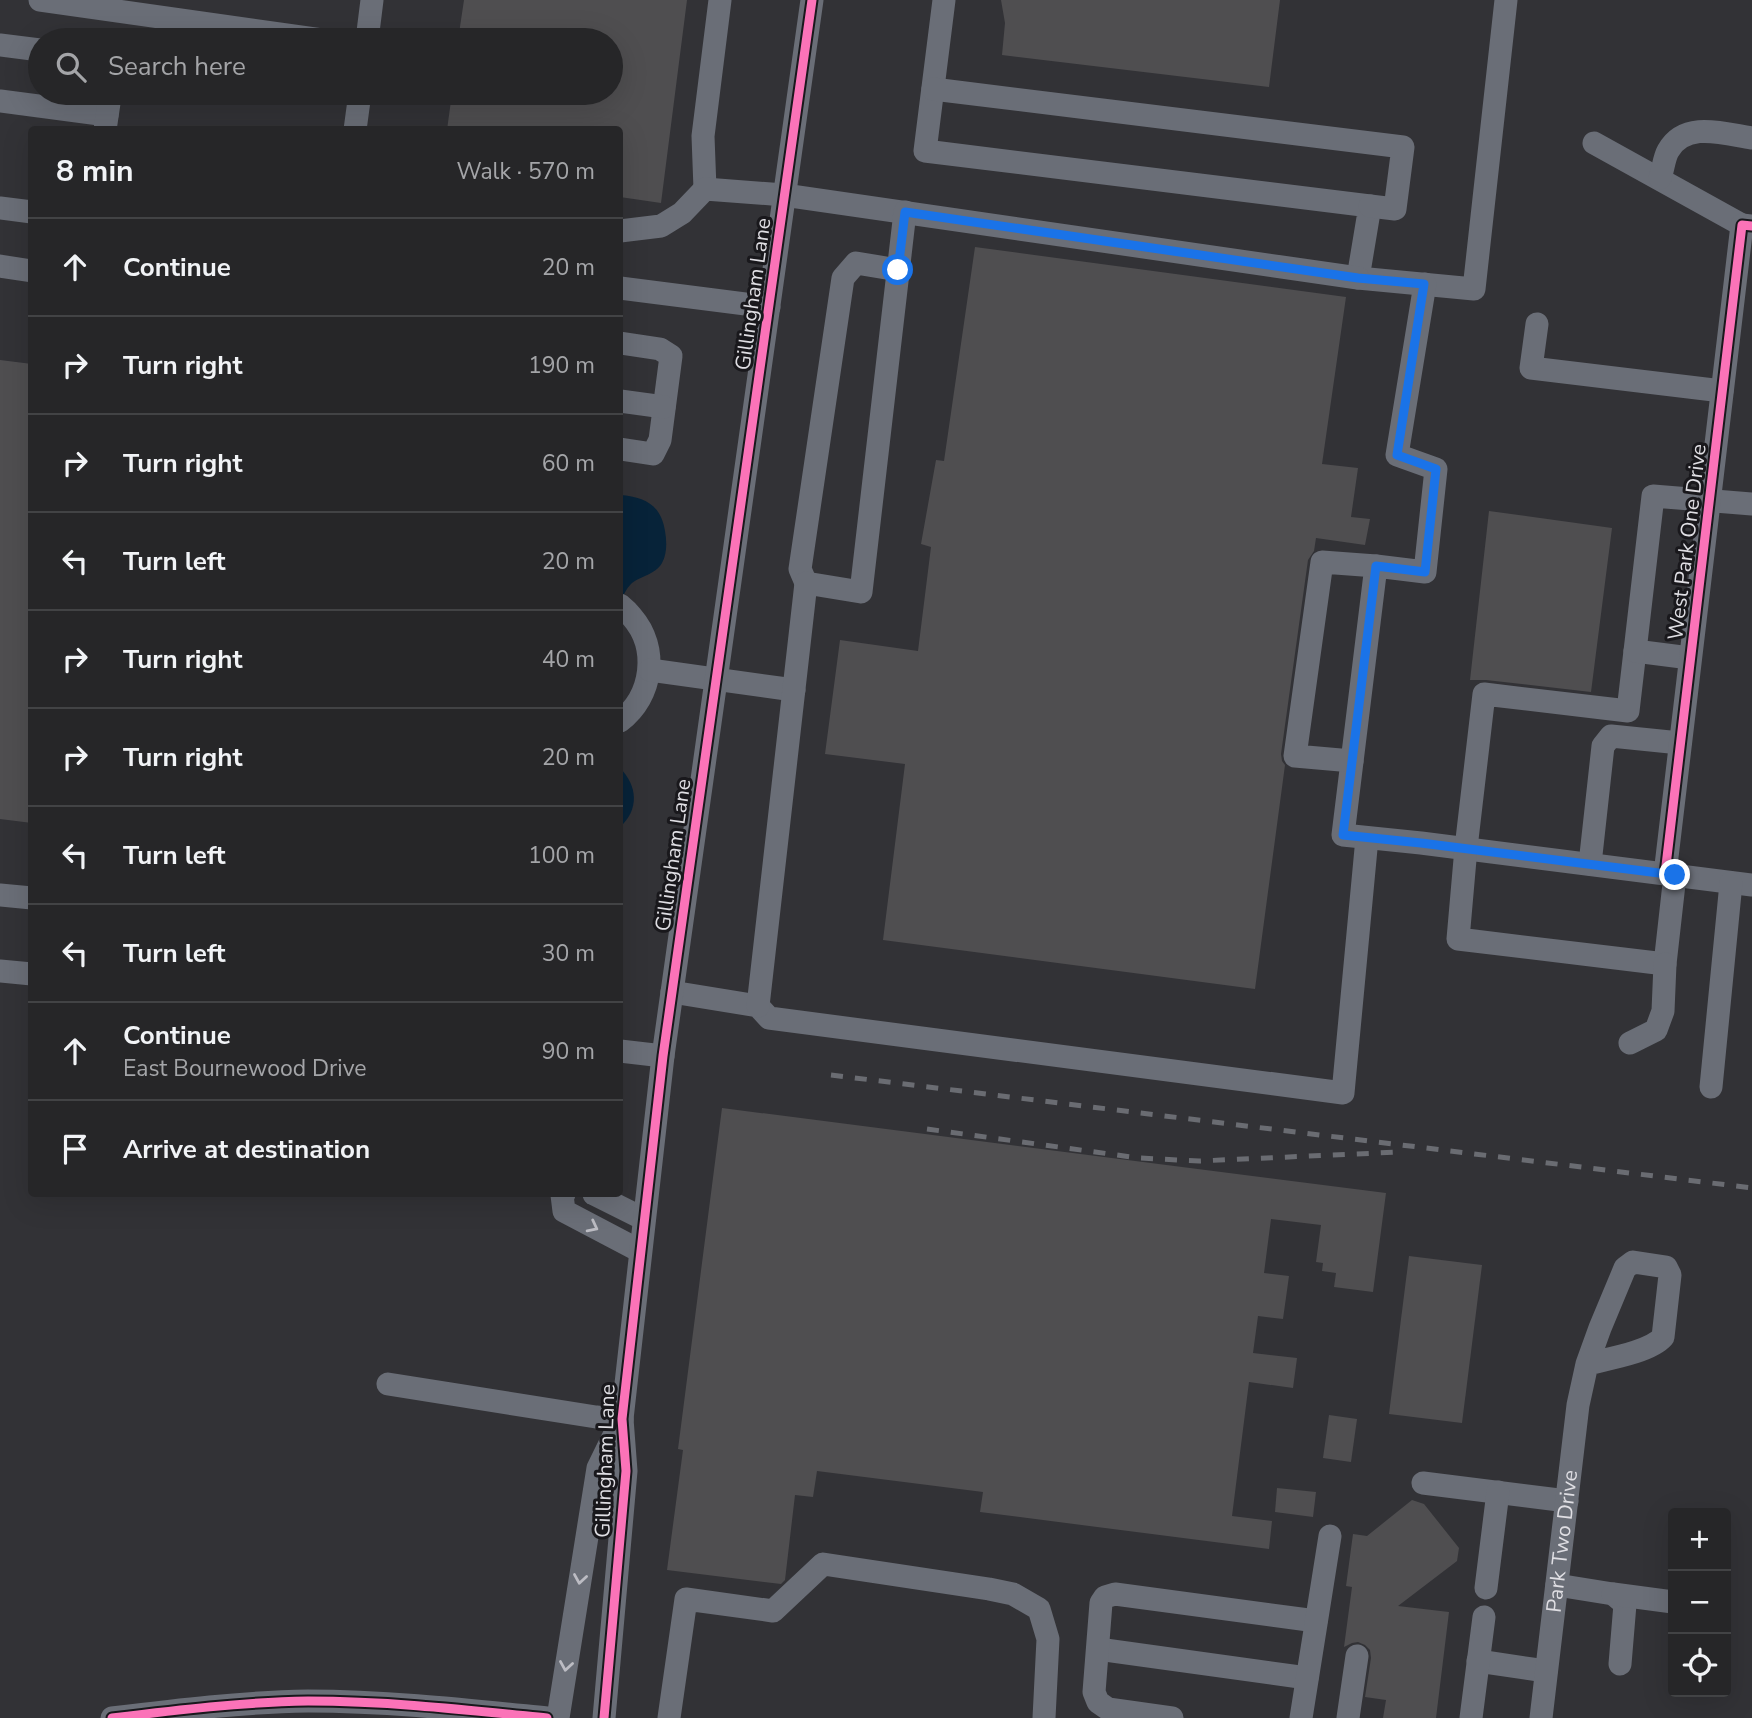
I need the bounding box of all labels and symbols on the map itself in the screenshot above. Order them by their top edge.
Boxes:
street label: Gillingham Lane [728,216,778,372]
route start [882,254,913,285]
street label: West Park One Drive [1661,442,1713,642]
street label: Gillingham Lane [648,777,698,933]
route end [1659,859,1690,890]
one-way arrow [586,1219,598,1232]
street label: Gillingham Lane [588,1384,622,1538]
street label: Park Two Drive [1540,1469,1584,1614]
one-way arrow [573,1573,588,1585]
one-way arrow [559,1660,574,1672]

